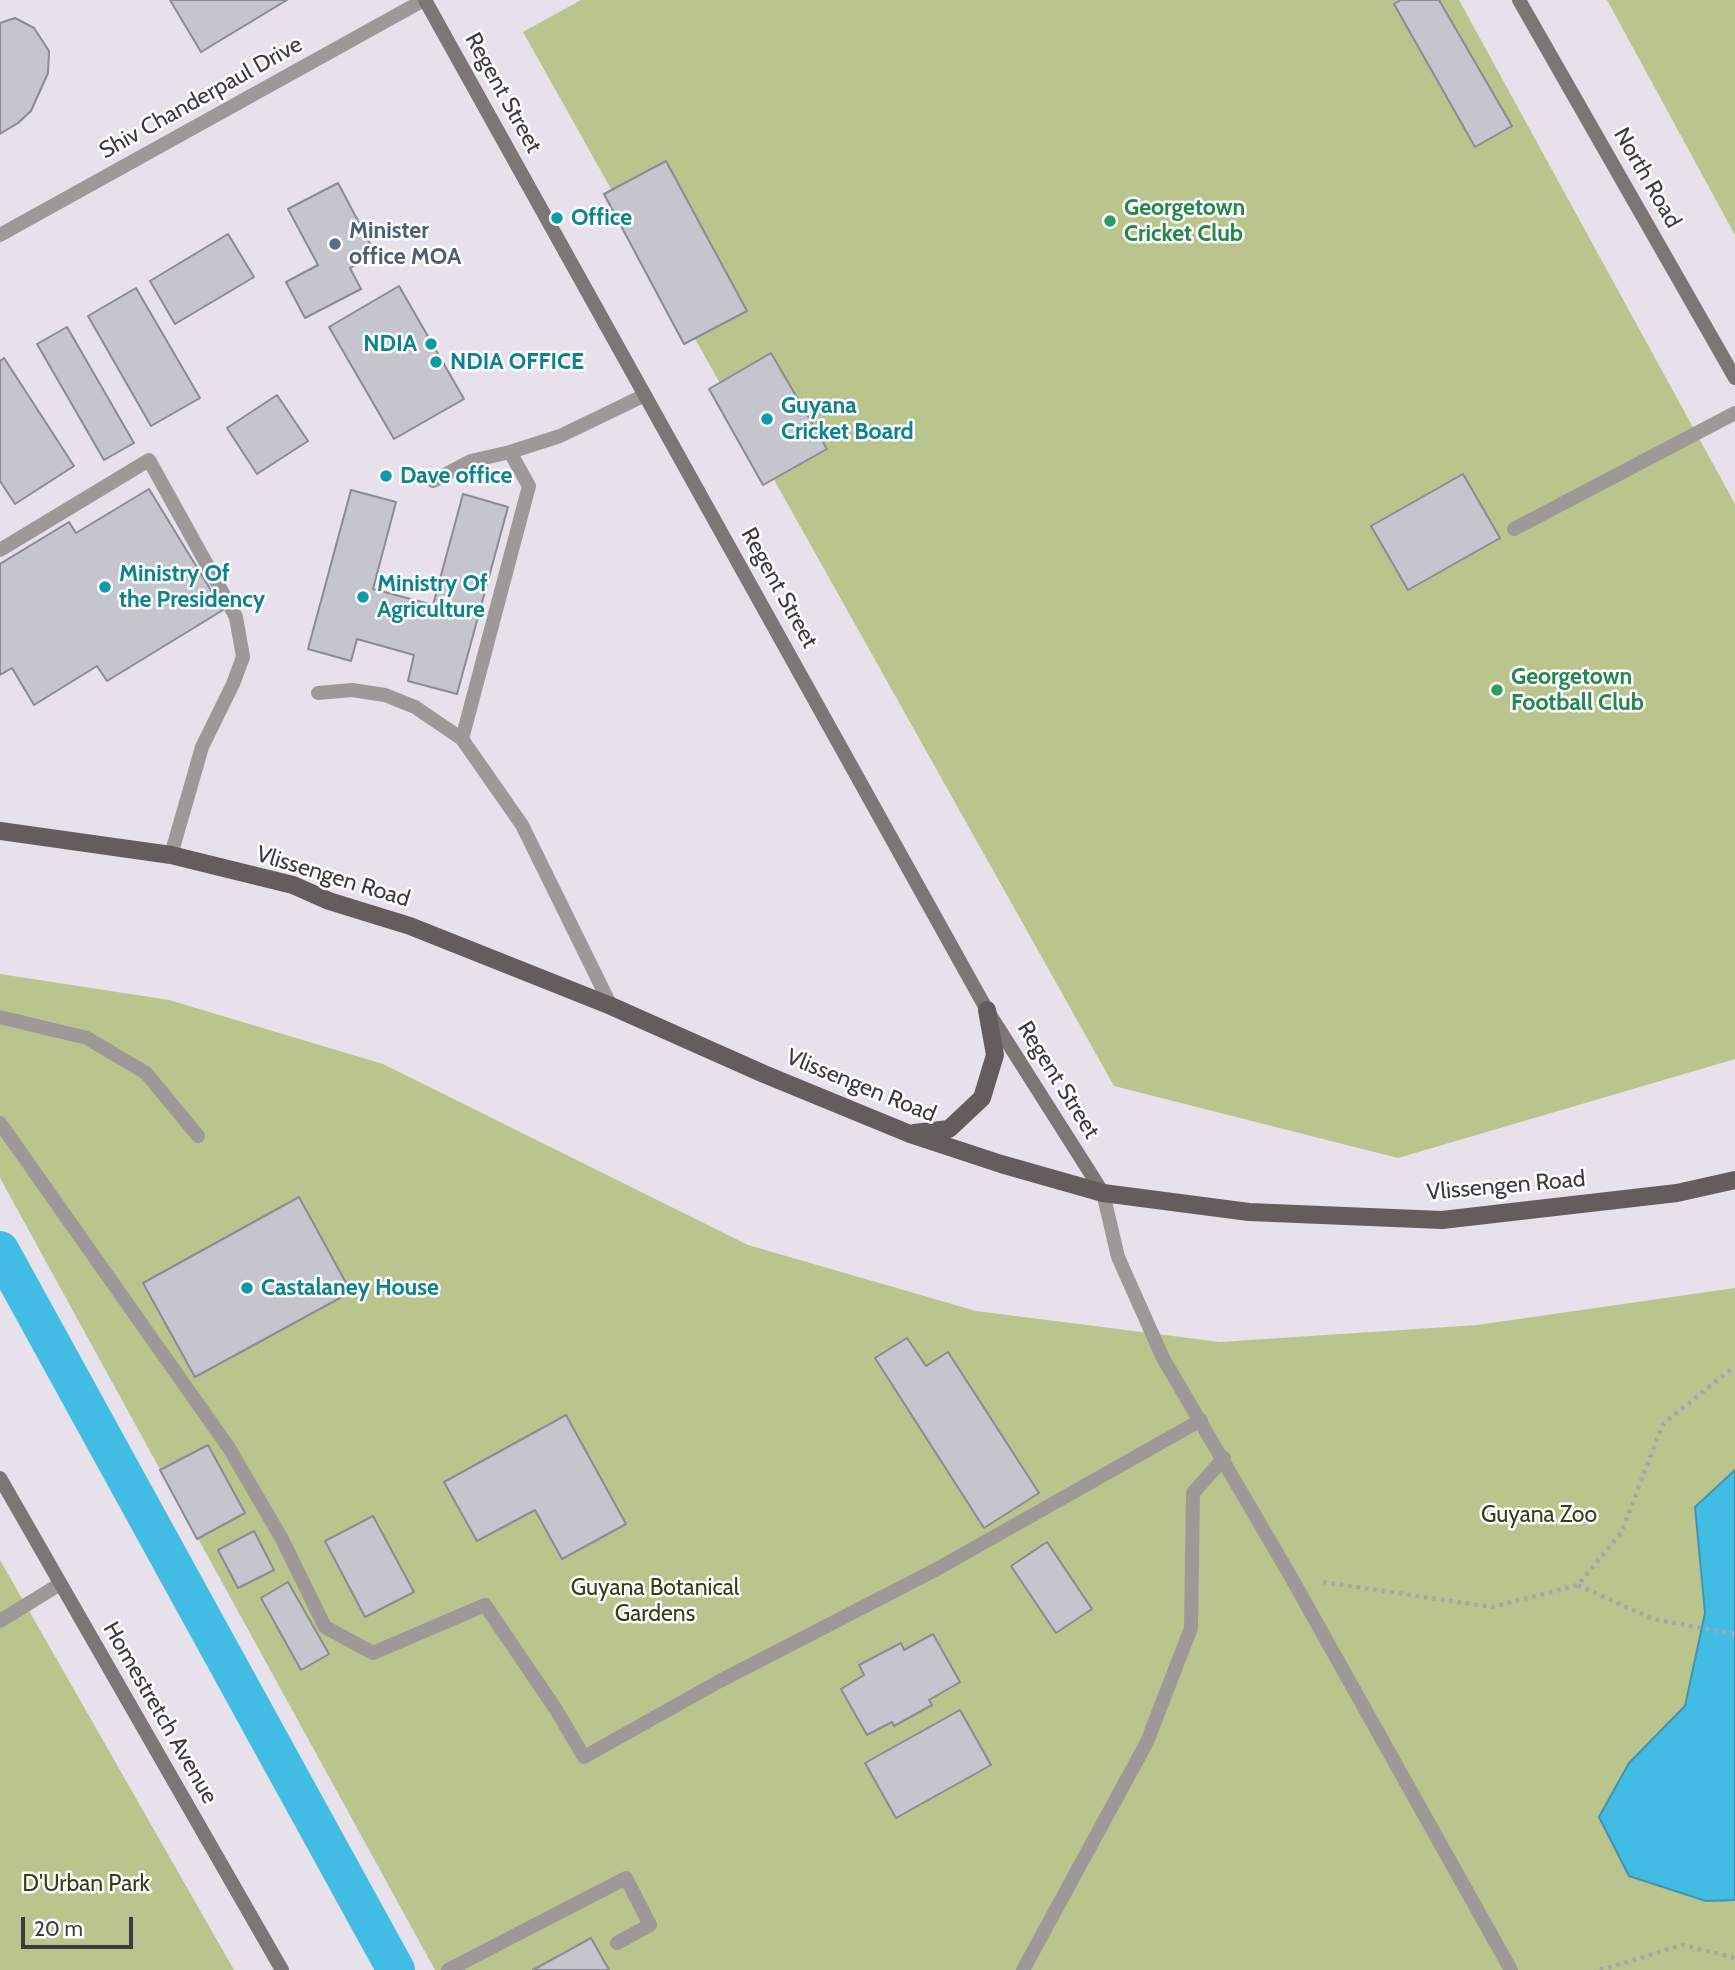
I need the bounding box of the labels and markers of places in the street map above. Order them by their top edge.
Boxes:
place label: Georgetown Cricket Club [1124,194,1245,248]
place label: Office [571,204,632,232]
marker: Office [549,210,565,226]
marker: Georgetown Cricket Club [1102,213,1118,229]
place label: Minister office MOA [349,217,461,271]
marker: Minister office MOA [327,236,343,252]
place label: NDIA [363,330,417,358]
marker: NDIA [423,336,439,352]
place label: NDIA OFFICE [450,348,584,376]
marker: NDIA OFFICE [428,354,444,370]
place label: Guyana Cricket Board [781,392,914,446]
marker: Guyana Cricket Board [759,411,775,427]
place label: Dave office [400,462,512,490]
marker: Dave office [378,468,394,484]
place label: Ministry Of the Presidency [119,560,265,614]
place label: Ministry Of Agriculture [377,570,488,624]
marker: Ministry Of the Presidency [97,579,113,595]
marker: Ministry Of Agriculture [355,589,371,605]
place label: Georgetown Football Club [1511,663,1644,717]
marker: Georgetown Football Club [1489,682,1505,698]
place label: Castalaney House [261,1274,439,1302]
marker: Castalaney House [239,1280,255,1296]

